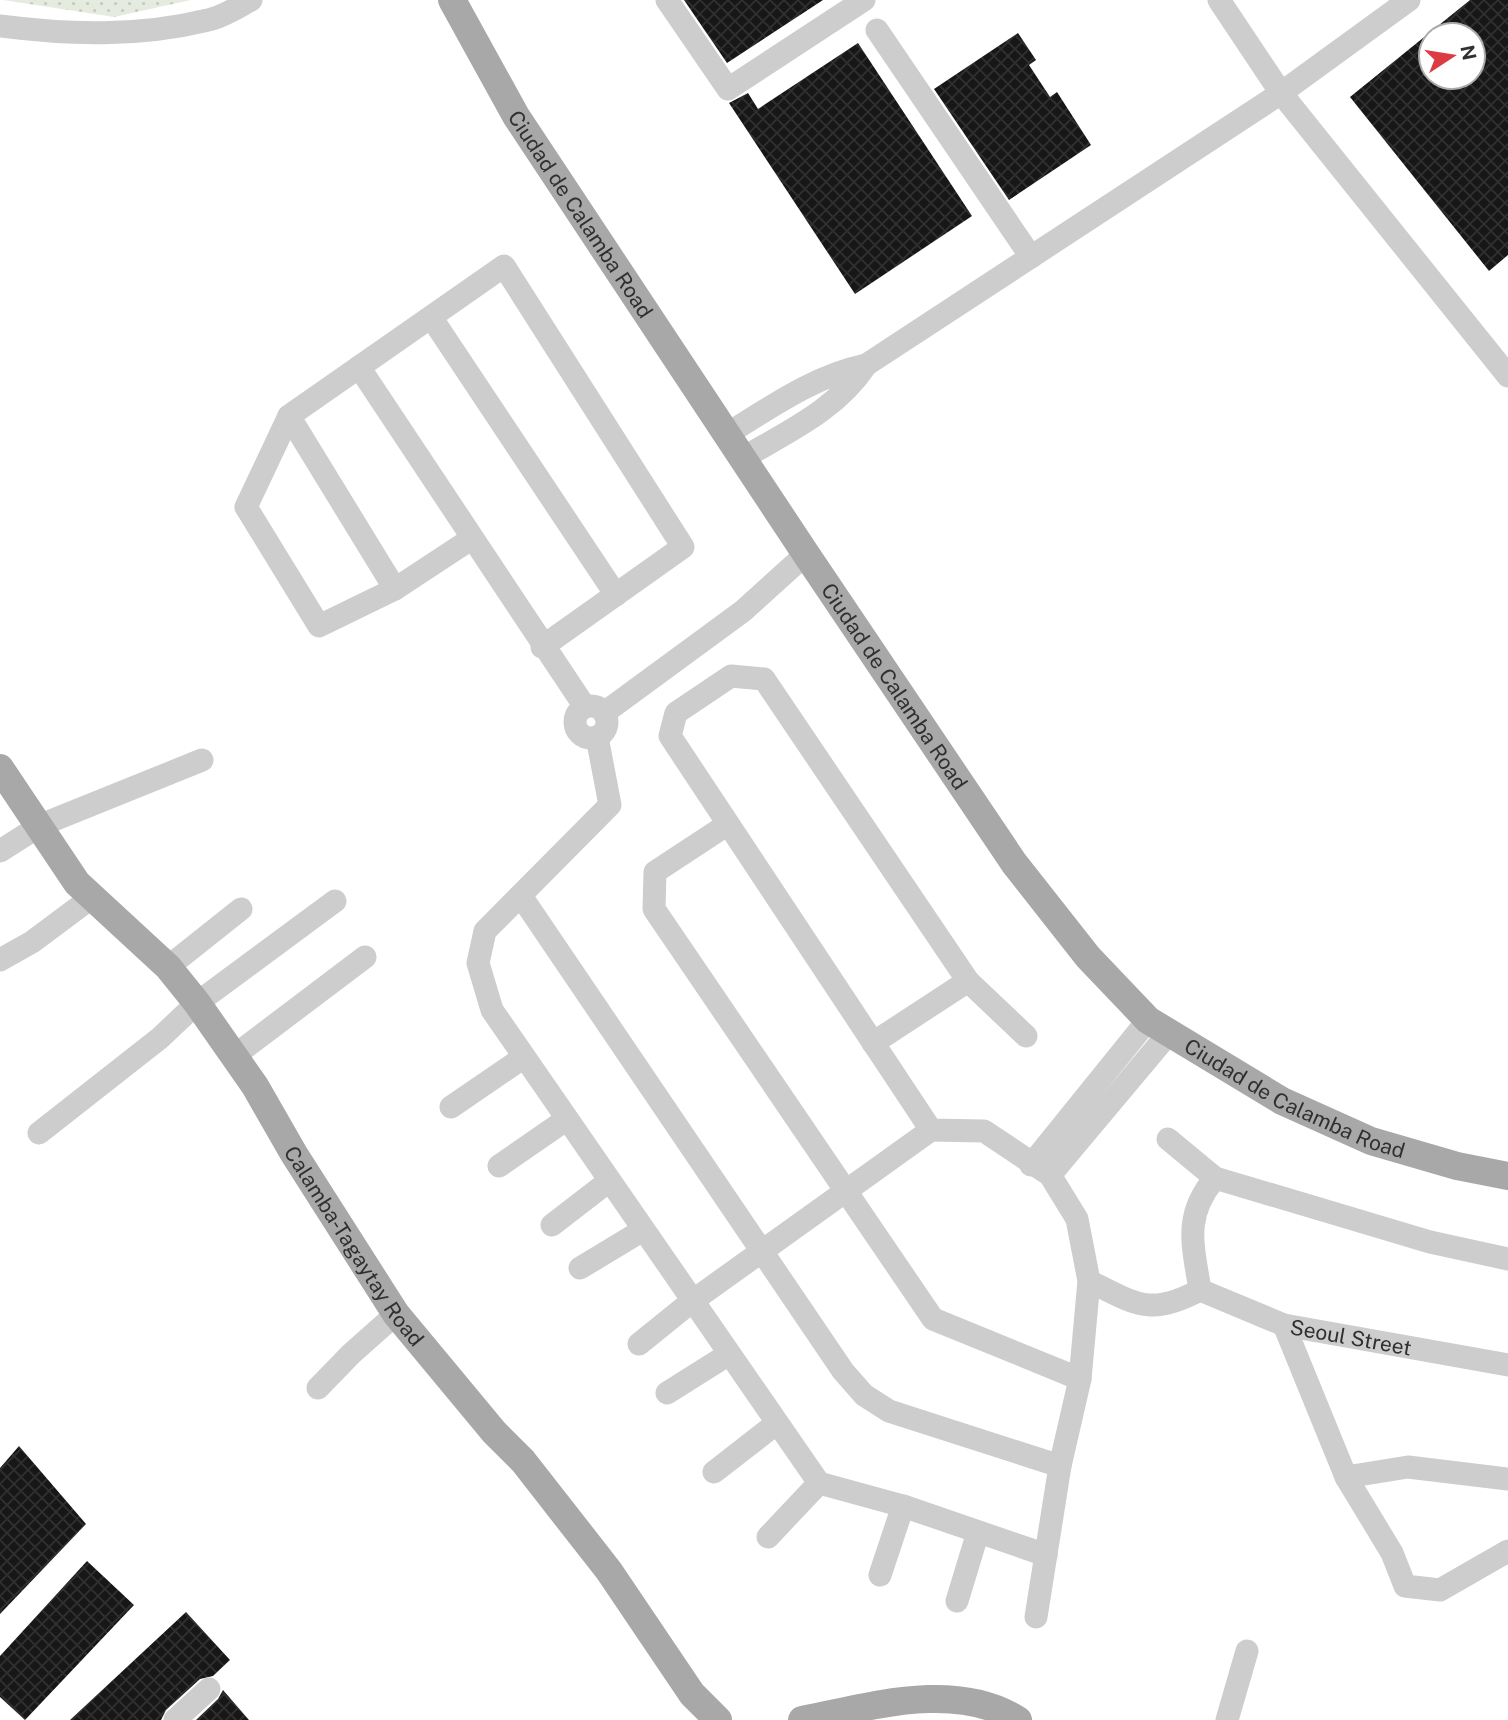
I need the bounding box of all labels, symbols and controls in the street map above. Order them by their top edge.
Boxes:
north arrow [1417,21,1487,91]
text: N [1456,43,1481,62]
street label: Ciudad de Calamba Road [503,105,659,322]
street label: Ciudad de Calamba Road [816,578,973,794]
street label: Ciudad de Calamba Road [1180,1033,1408,1163]
street label: Calamba-Tagaytay Road [279,1141,430,1351]
street label: Seoul Street [1288,1314,1414,1360]

